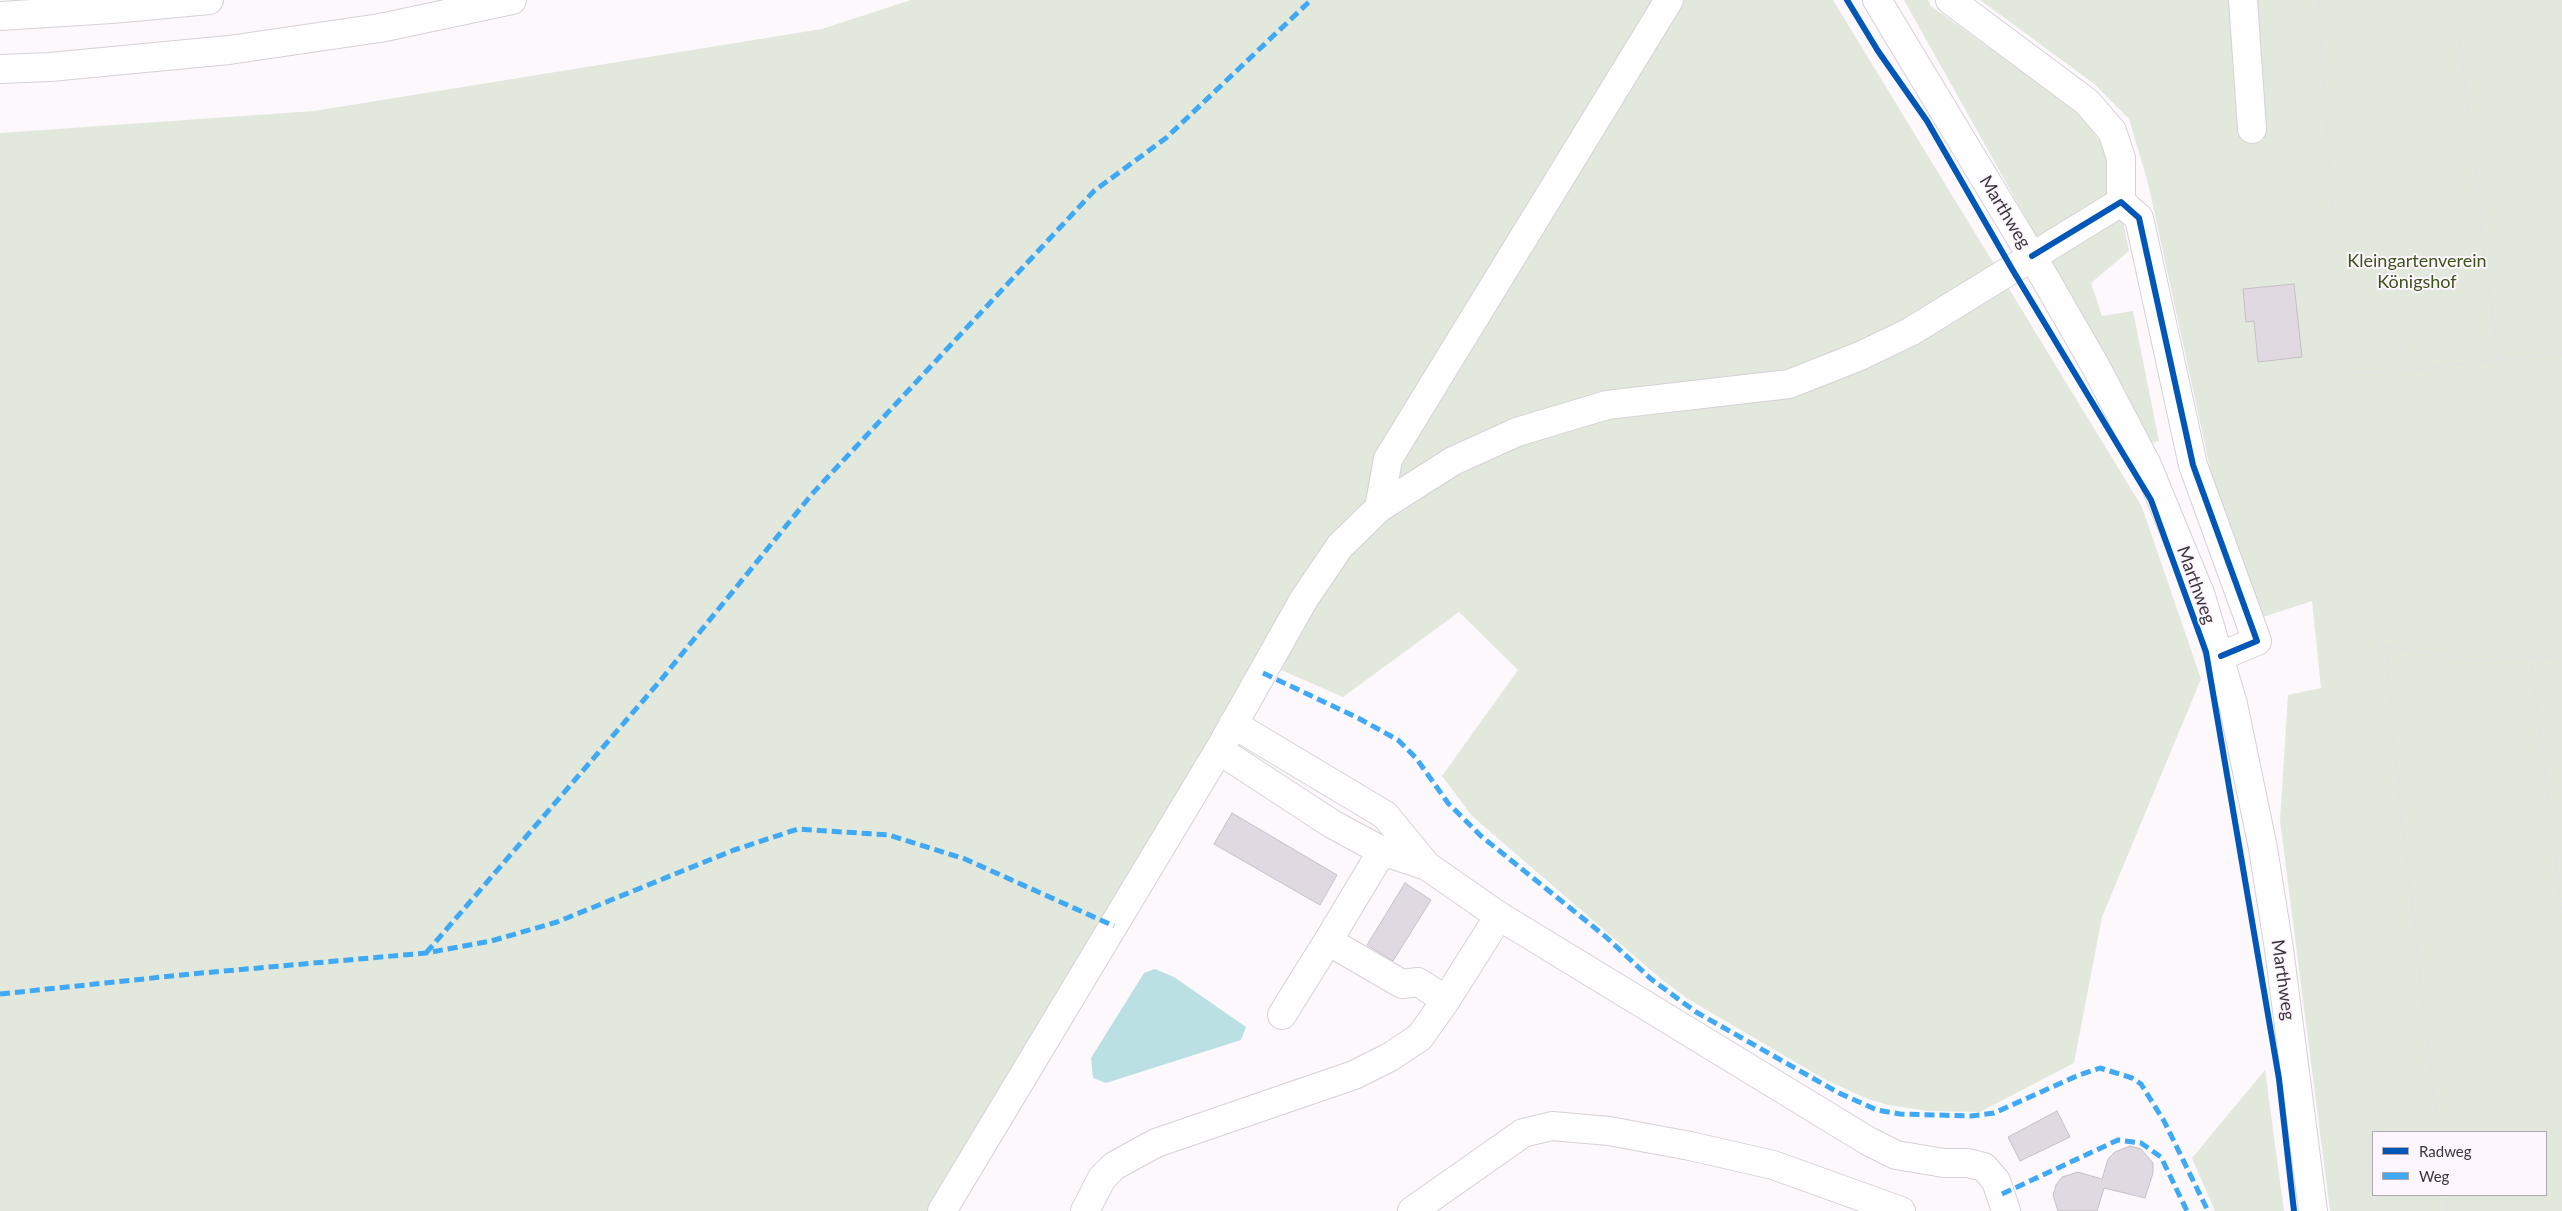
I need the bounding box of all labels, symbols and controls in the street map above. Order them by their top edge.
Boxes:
street label: Marthweg [1975,172,2035,252]
park label: Kleingartenverein Königshof [2347,250,2487,292]
street label: Marthweg [2172,543,2220,627]
street label: Marthweg [2267,938,2299,1022]
legend [2372,1131,2547,1196]
text: Radweg [2419,1142,2472,1160]
text: Weg [2419,1167,2449,1185]

